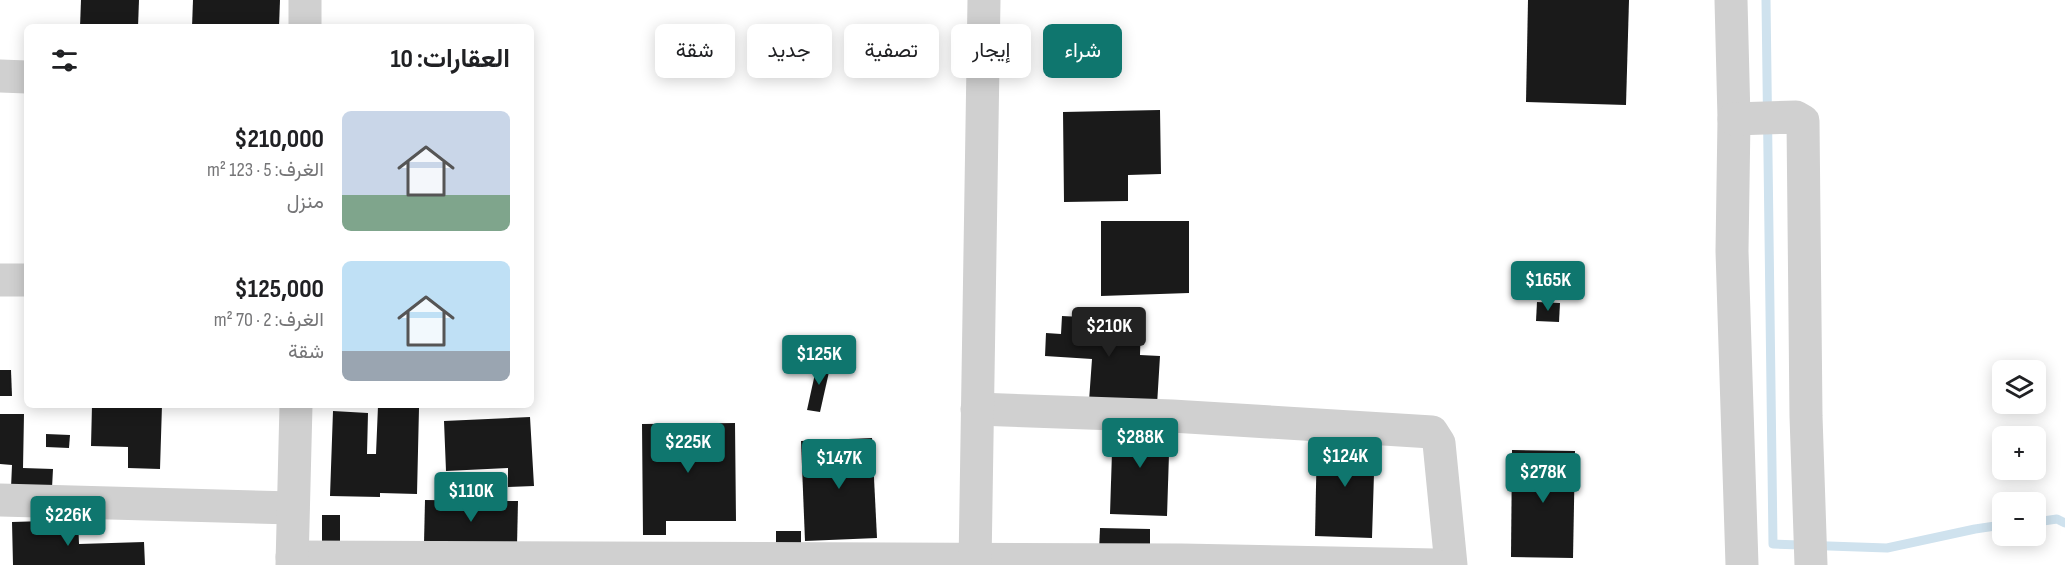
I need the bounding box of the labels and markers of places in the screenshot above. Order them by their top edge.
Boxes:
pin: $165K [1506,261,1590,312]
pin: $210K [1067,307,1151,358]
pin: $125K [777,335,861,386]
pin: $288K [1098,418,1182,469]
pin: $225K [646,423,730,474]
pin: $124K [1303,437,1387,488]
pin: $147K [797,439,881,490]
pin: $278K [1501,453,1585,504]
pin: $110K [429,472,513,523]
pin: $226K [26,496,110,547]

